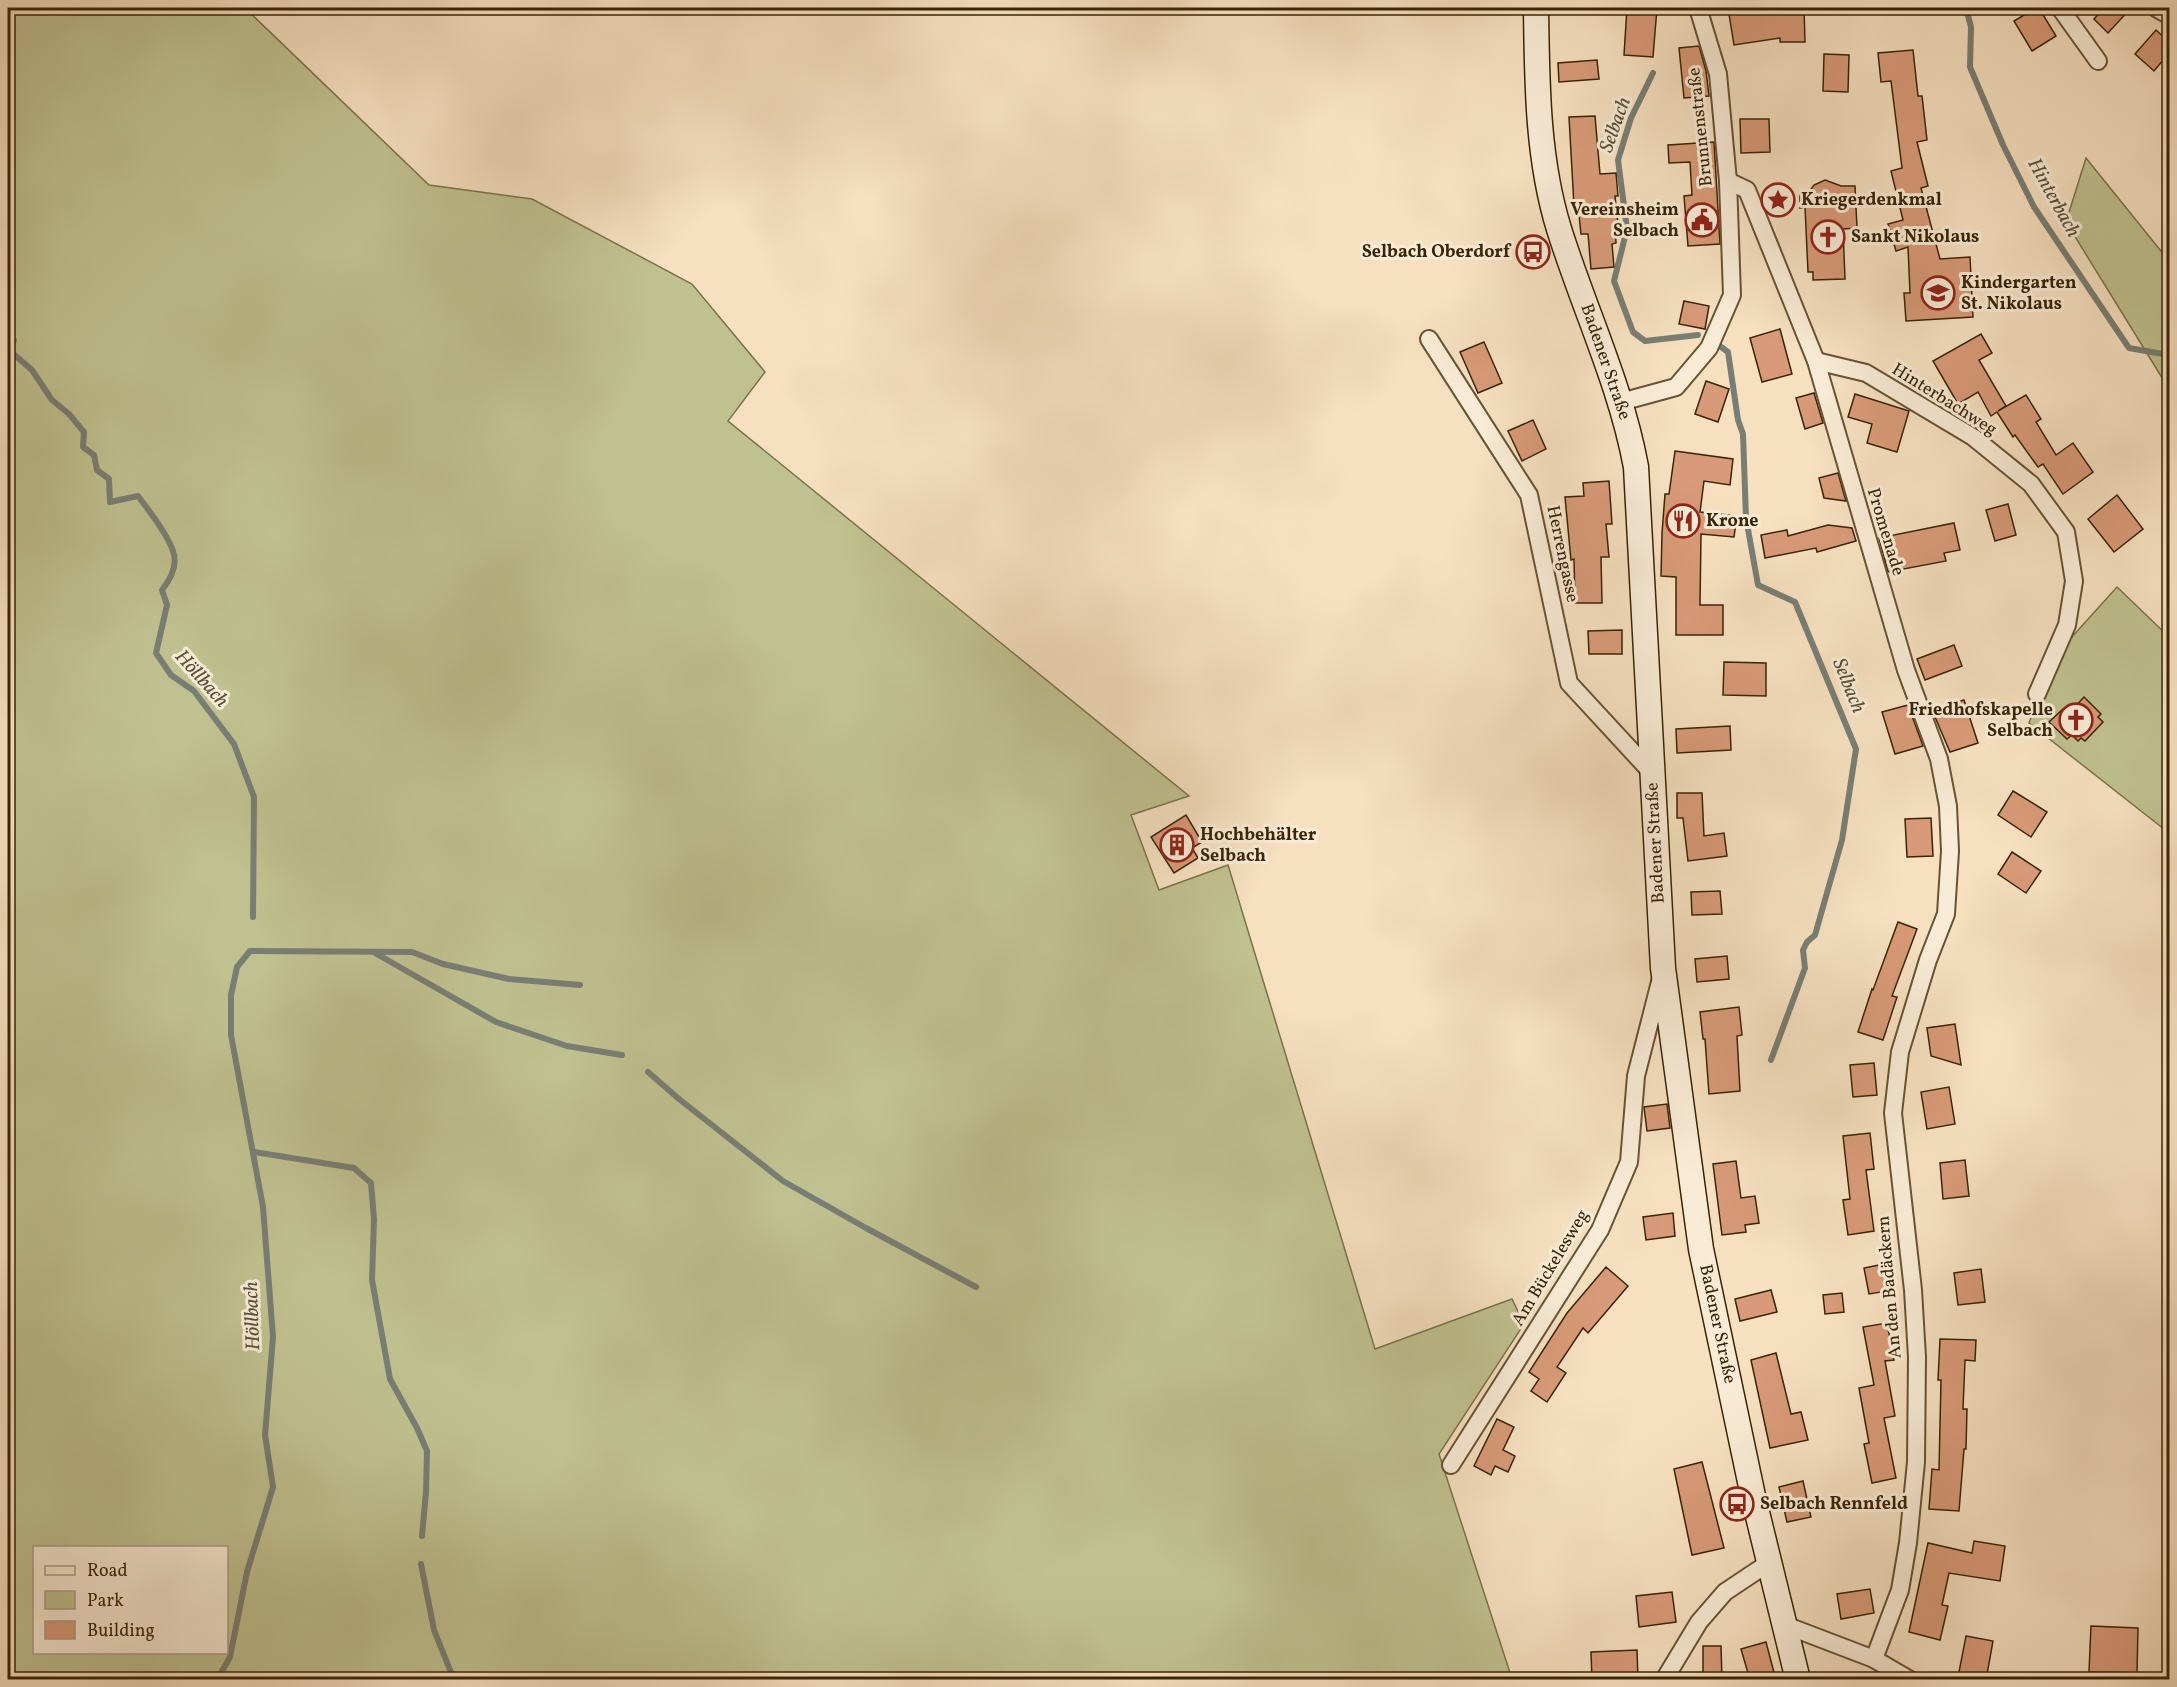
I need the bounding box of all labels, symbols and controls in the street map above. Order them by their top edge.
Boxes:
street label: Brunnenstraße [1682,66,1720,188]
water label: Selbach [1593,93,1639,156]
water label: Hinterbach [2020,153,2086,243]
place icon: Kriegerdenkmal [1760,182,1796,218]
place label: Kriegerdenkmal [1801,188,1942,213]
place label: Vereinsheim Selbach [1570,198,1679,244]
public building icon: Vereinsheim Selbach [1684,202,1720,238]
church icon: Sankt Nikolaus [1810,219,1846,255]
place label: Sankt Nikolaus [1851,225,1979,250]
bus stop icon: Selbach Oberdorf [1515,234,1551,270]
place label: Selbach Oberdorf [1362,240,1512,265]
place label: Kindergarten St. Nikolaus [1961,271,2077,317]
school or university icon: Kindergarten St. Nikolaus [1920,275,1956,311]
street label: Badener Straße [1573,301,1637,423]
street label: Hinterbachweg [1887,358,2001,442]
street label: Promenade [1860,485,1910,579]
street label: Herrengasse [1540,503,1584,605]
restaurant icon: Krone [1665,503,1701,539]
place label: Krone [1706,509,1759,534]
water label: Höllbach [167,644,235,714]
water label: Selbach [1824,654,1872,718]
place label: Friedhofskapelle Selbach [1908,698,2053,744]
church icon: Friedhofskapelle Selbach [2058,702,2094,738]
street label: Badener Straße [1640,782,1672,904]
place label: Hochbehälter Selbach [1200,823,1317,869]
building icon: Hochbehälter Selbach [1159,827,1195,863]
street label: Am Bückelesweg [1506,1205,1596,1331]
street label: An den Badäckern [1871,1214,1909,1359]
street label: Badener Straße [1692,1262,1742,1386]
water label: Höllbach [238,1281,268,1351]
bus stop icon: Selbach Rennfeld [1719,1486,1755,1522]
place label: Selbach Rennfeld [1760,1492,1908,1517]
legend [33,1546,228,1654]
text: Road [87,1559,128,1584]
text: Park [87,1589,124,1614]
text: Building [87,1619,155,1644]

